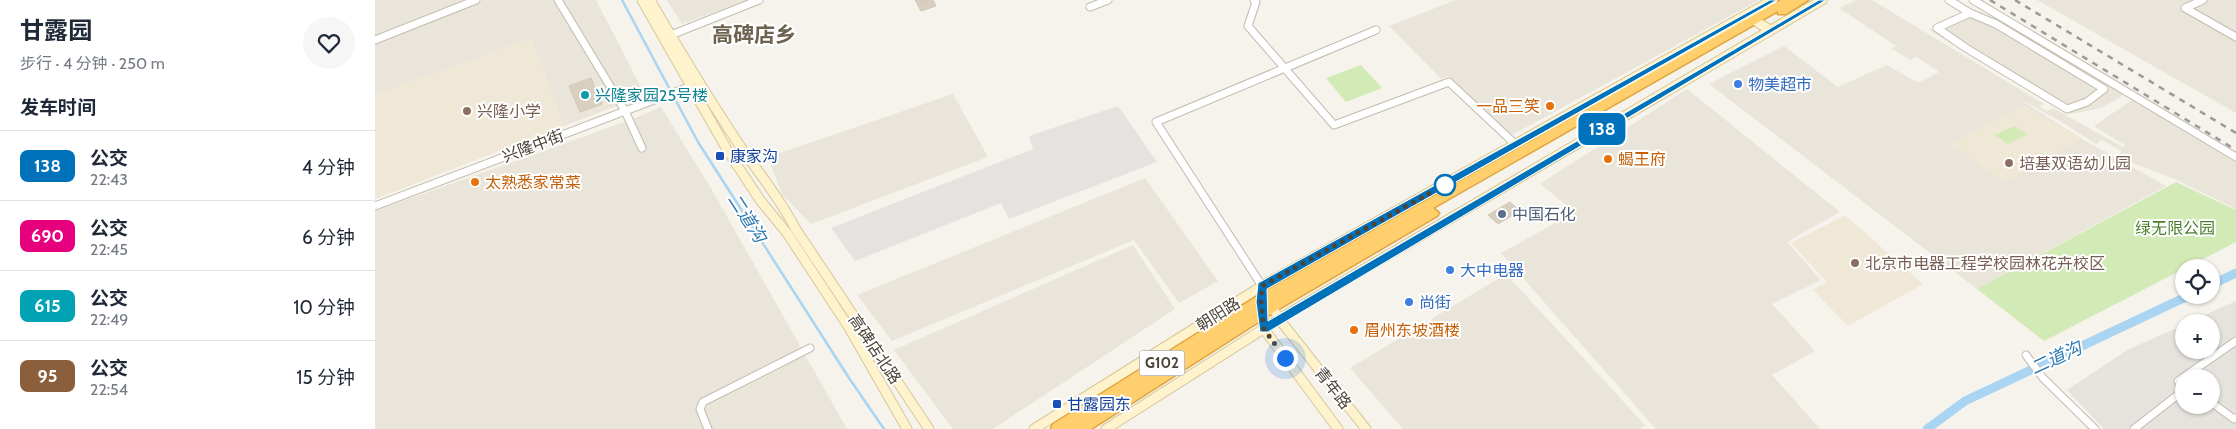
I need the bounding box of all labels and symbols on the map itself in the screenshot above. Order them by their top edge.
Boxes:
district label: 高碑店乡 [712,22,796,47]
place label: 物美超市 [1748,75,1812,94]
marker: 物美超市 [1732,78,1744,90]
place label: 兴隆家园25号楼 [595,86,708,105]
marker: 兴隆家园25号楼 [579,89,591,101]
place label: 一品三笑 [1476,97,1540,116]
marker: 一品三笑 [1544,100,1556,112]
place label: 兴隆小学 [477,102,541,121]
marker: 兴隆小学 [461,105,473,117]
line badge: 138 [1573,113,1631,145]
street label: 兴隆中街 [500,126,566,166]
place label: 康家沟 [730,147,778,166]
marker: 康家沟 [714,150,726,162]
place label: 蝎王府 [1618,150,1666,169]
marker: 蝎王府 [1602,153,1614,165]
place label: 培基双语幼儿园 [2019,154,2131,173]
marker: 培基双语幼儿园 [2003,157,2015,169]
place label: 太熟悉家常菜 [485,173,581,192]
unlabelled marker [1434,174,1456,196]
marker: 太熟悉家常菜 [469,176,481,188]
water label: 二道沟 [723,189,772,248]
place label: 中国石化 [1512,205,1576,224]
marker: 中国石化 [1496,208,1508,220]
park label: 绿无限公园 [2135,219,2215,238]
place label: 北京市电器工程学校园林花卉校区 [1865,254,2105,273]
marker: 北京市电器工程学校园林花卉校区 [1849,257,1861,269]
place label: 大中电器 [1460,261,1524,280]
marker: 大中电器 [1444,264,1456,276]
street label: 朝阳路 [1193,293,1243,335]
place label: 尚街 [1419,293,1451,312]
marker: 尚街 [1403,296,1415,308]
street label: 高碑店北路 [845,311,905,387]
place label: 眉州东坡酒楼 [1364,321,1460,340]
marker: 眉州东坡酒楼 [1348,324,1360,336]
water label: 二道沟 [2027,336,2087,379]
your location [1273,346,1298,371]
road number: G102 [1139,350,1185,376]
street label: 青年路 [1311,363,1355,413]
place label: 甘露园东 [1067,395,1131,414]
marker: 甘露园东 [1051,398,1063,410]

